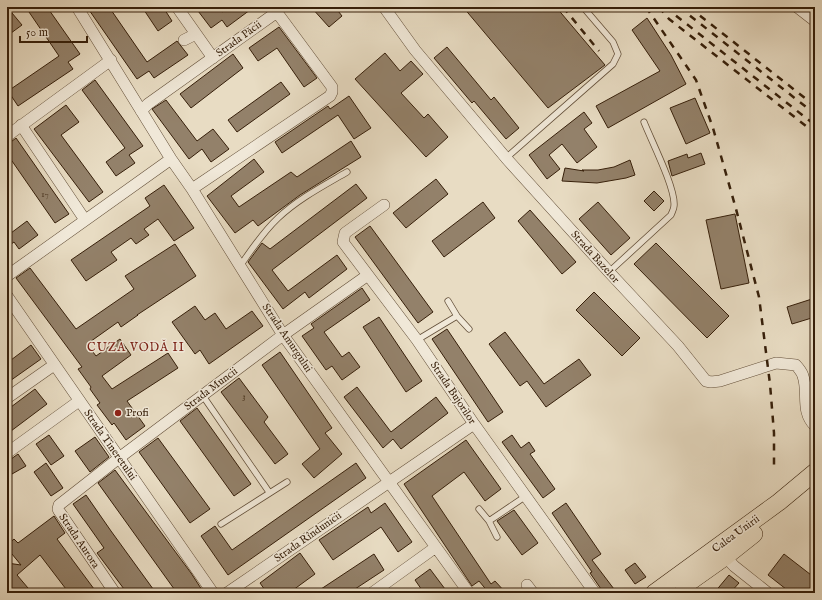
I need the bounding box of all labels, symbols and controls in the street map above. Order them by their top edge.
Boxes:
scale bar [20,18,87,44]
street label: Strada Păcii [213,18,265,60]
text: 50 m [26,25,48,40]
house number: 17 [41,189,49,200]
street label: Strada Bazelor [568,228,622,286]
street label: Strada Amurgului [259,301,315,375]
district label: CUZA VODĂ II [87,339,185,355]
street label: Strada Bujorilor [427,359,479,427]
street label: Strada Muncii [181,364,241,414]
house number: 3 [242,391,246,402]
place label: Profi [126,406,149,420]
street label: Strada Tineretului [80,407,140,483]
marker: Profi [113,408,123,418]
street label: Strada Rîndunicii [272,509,345,565]
street label: Strada Aurora [56,511,103,571]
street label: Calea Unirii [709,512,763,556]

